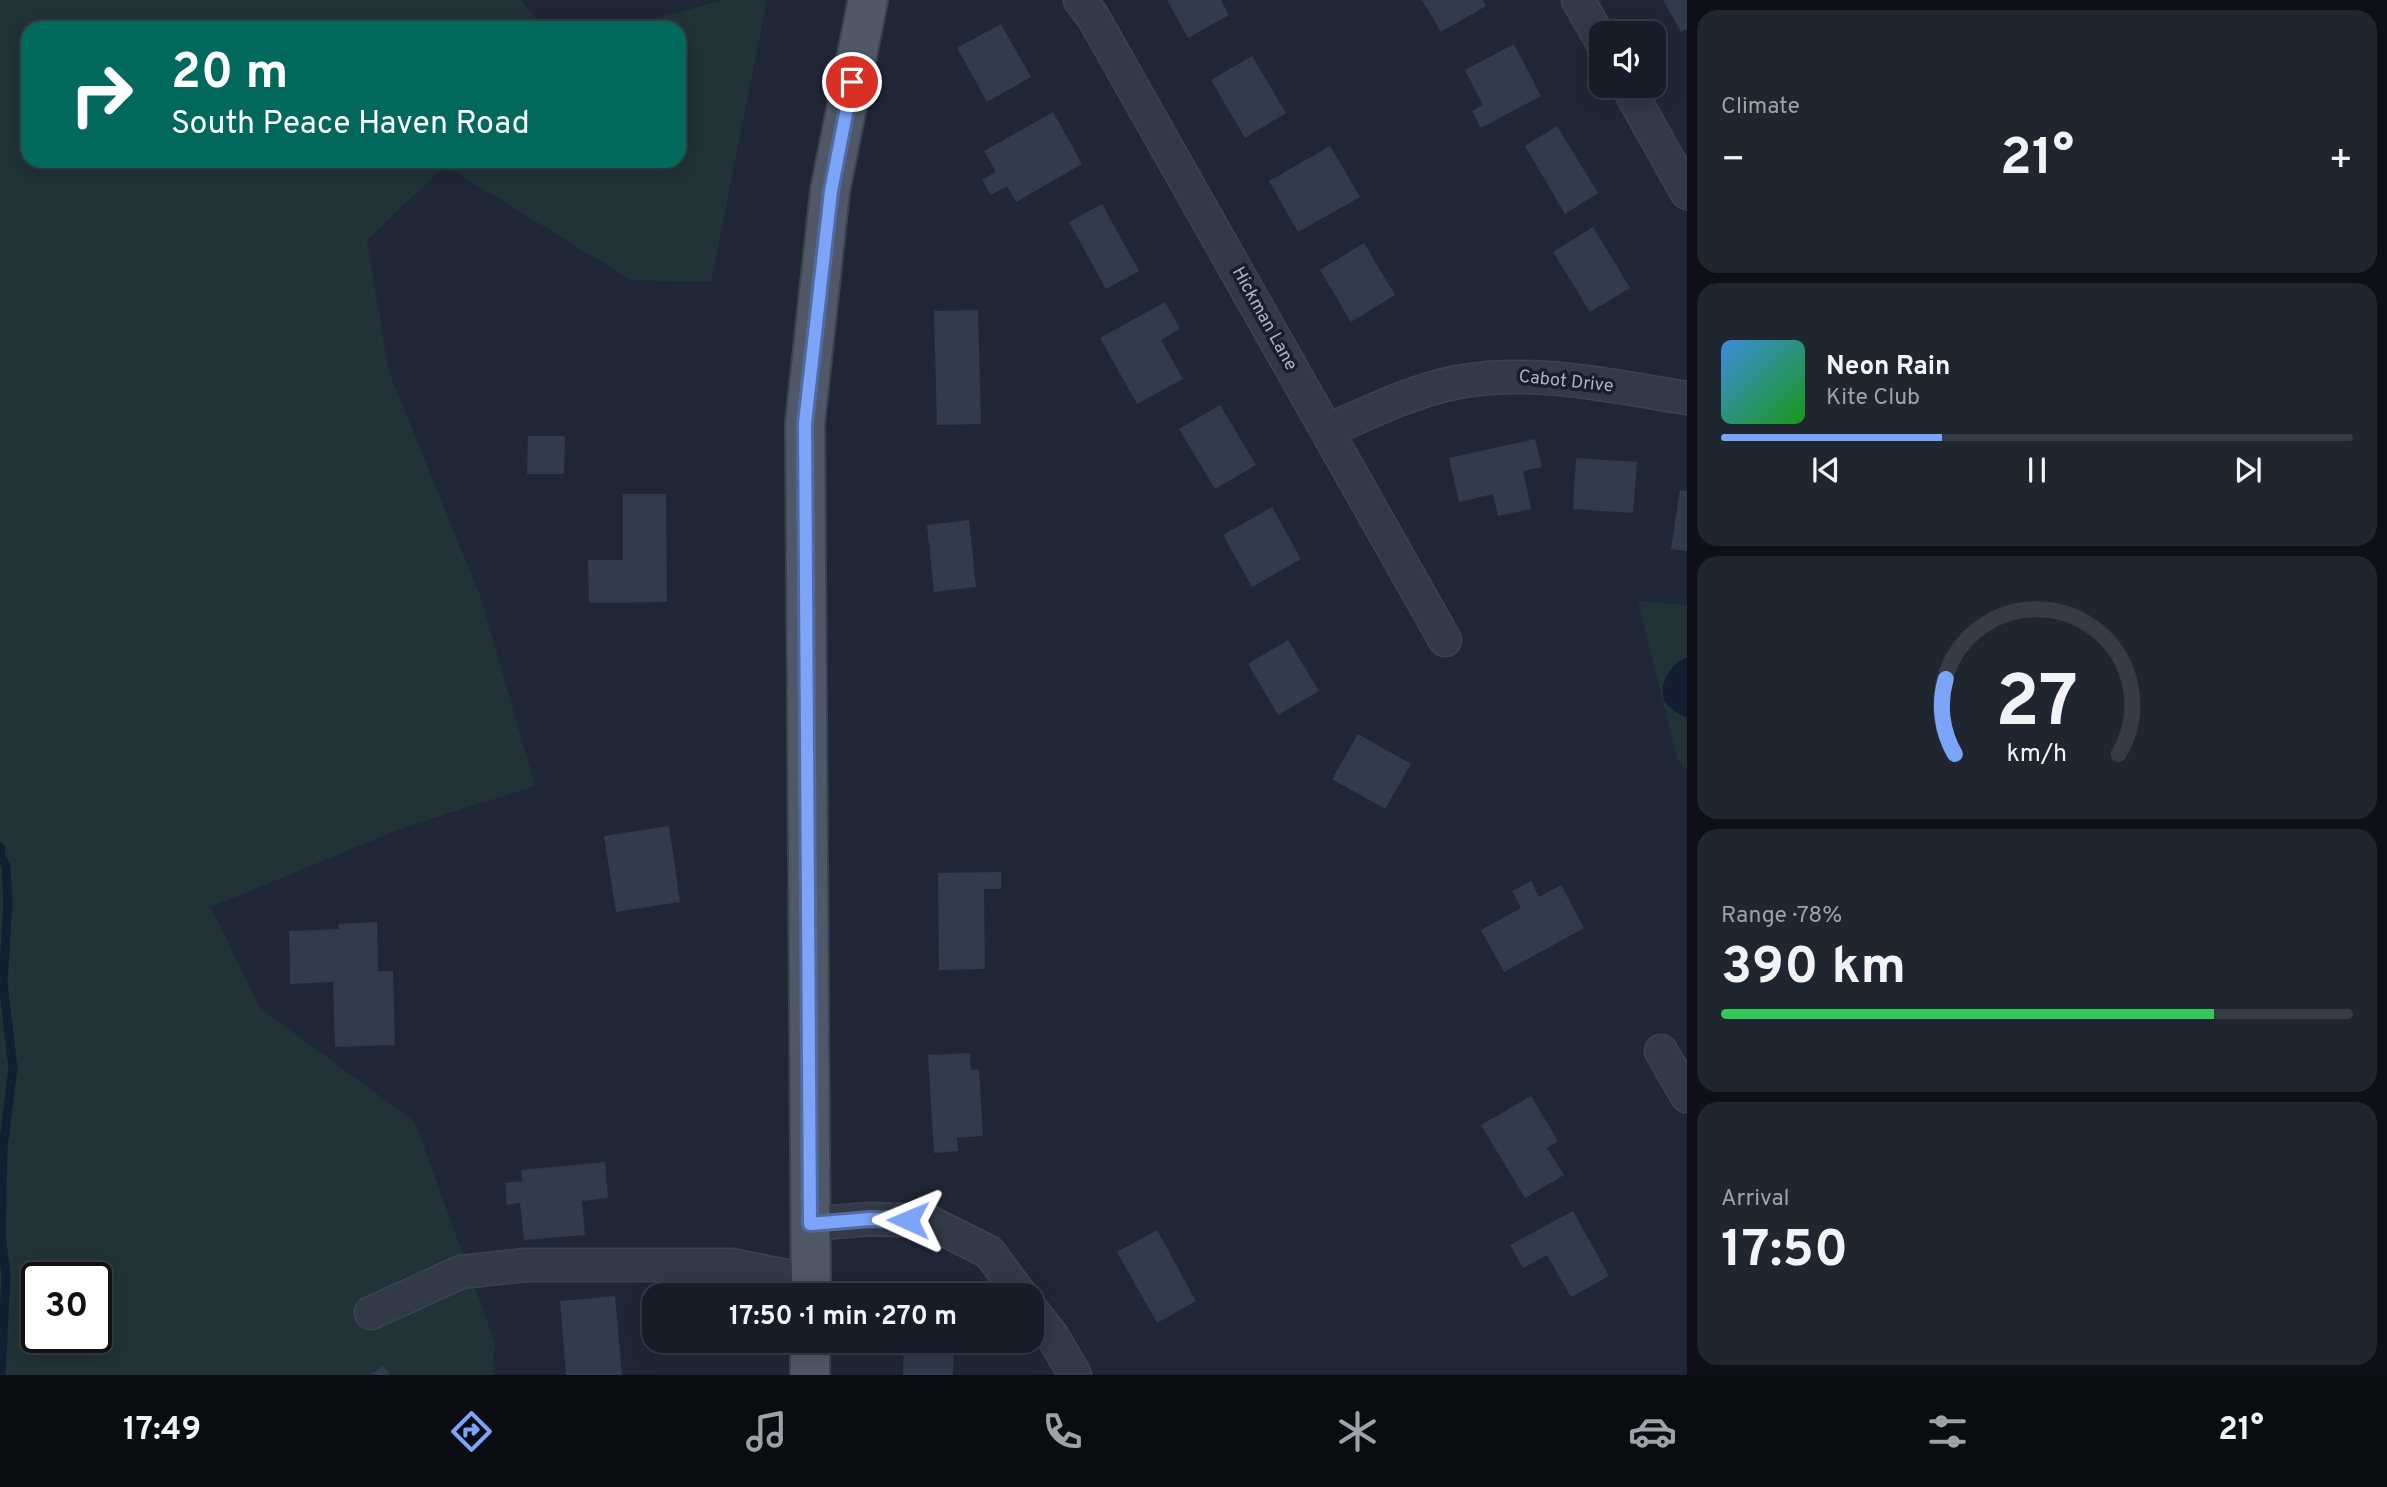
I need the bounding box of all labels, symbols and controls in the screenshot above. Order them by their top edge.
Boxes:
map controls [1589,21,1666,98]
button: sound [1589,21,1666,98]
text: 20 m [171,44,288,106]
icon: right [56,49,147,140]
pin [822,52,882,112]
icon: arrive [833,63,871,101]
text: Climate [1721,93,1800,122]
text: South Peace Haven Road [171,105,530,145]
text: 21° [2000,127,2074,193]
text: − [1721,137,1746,186]
text: + [2328,137,2353,186]
street label: Hickman Lane [1226,263,1302,375]
text: Neon Rain [1826,351,1951,384]
street label: Cabot Drive [1518,366,1614,398]
text: Kite Club [1826,384,1920,413]
icon: previous [1807,451,1845,489]
icon: pause [2018,451,2056,489]
icon: next [2229,451,2267,489]
text: 27 [1996,660,2078,752]
text: km/h [2007,738,2067,770]
text: Range · 78% [1721,902,1842,931]
text: 390 km [1721,936,1906,1002]
position arrow [871,1183,945,1257]
text: Arrival [1721,1185,1790,1214]
text: 17:50 [1721,1219,1848,1285]
speed limit sign: 30 [21,1262,112,1353]
text: 17:50 · 1 min · 270 m [729,1301,957,1334]
icon: directions [447,1407,496,1456]
icon: music [742,1407,791,1456]
icon: phone [1038,1407,1087,1456]
icon: climate [1333,1407,1382,1456]
icon: car [1628,1407,1677,1456]
icon: filters [1923,1407,1972,1456]
text: 17:49 [123,1411,201,1451]
text: 21° [2218,1411,2264,1451]

